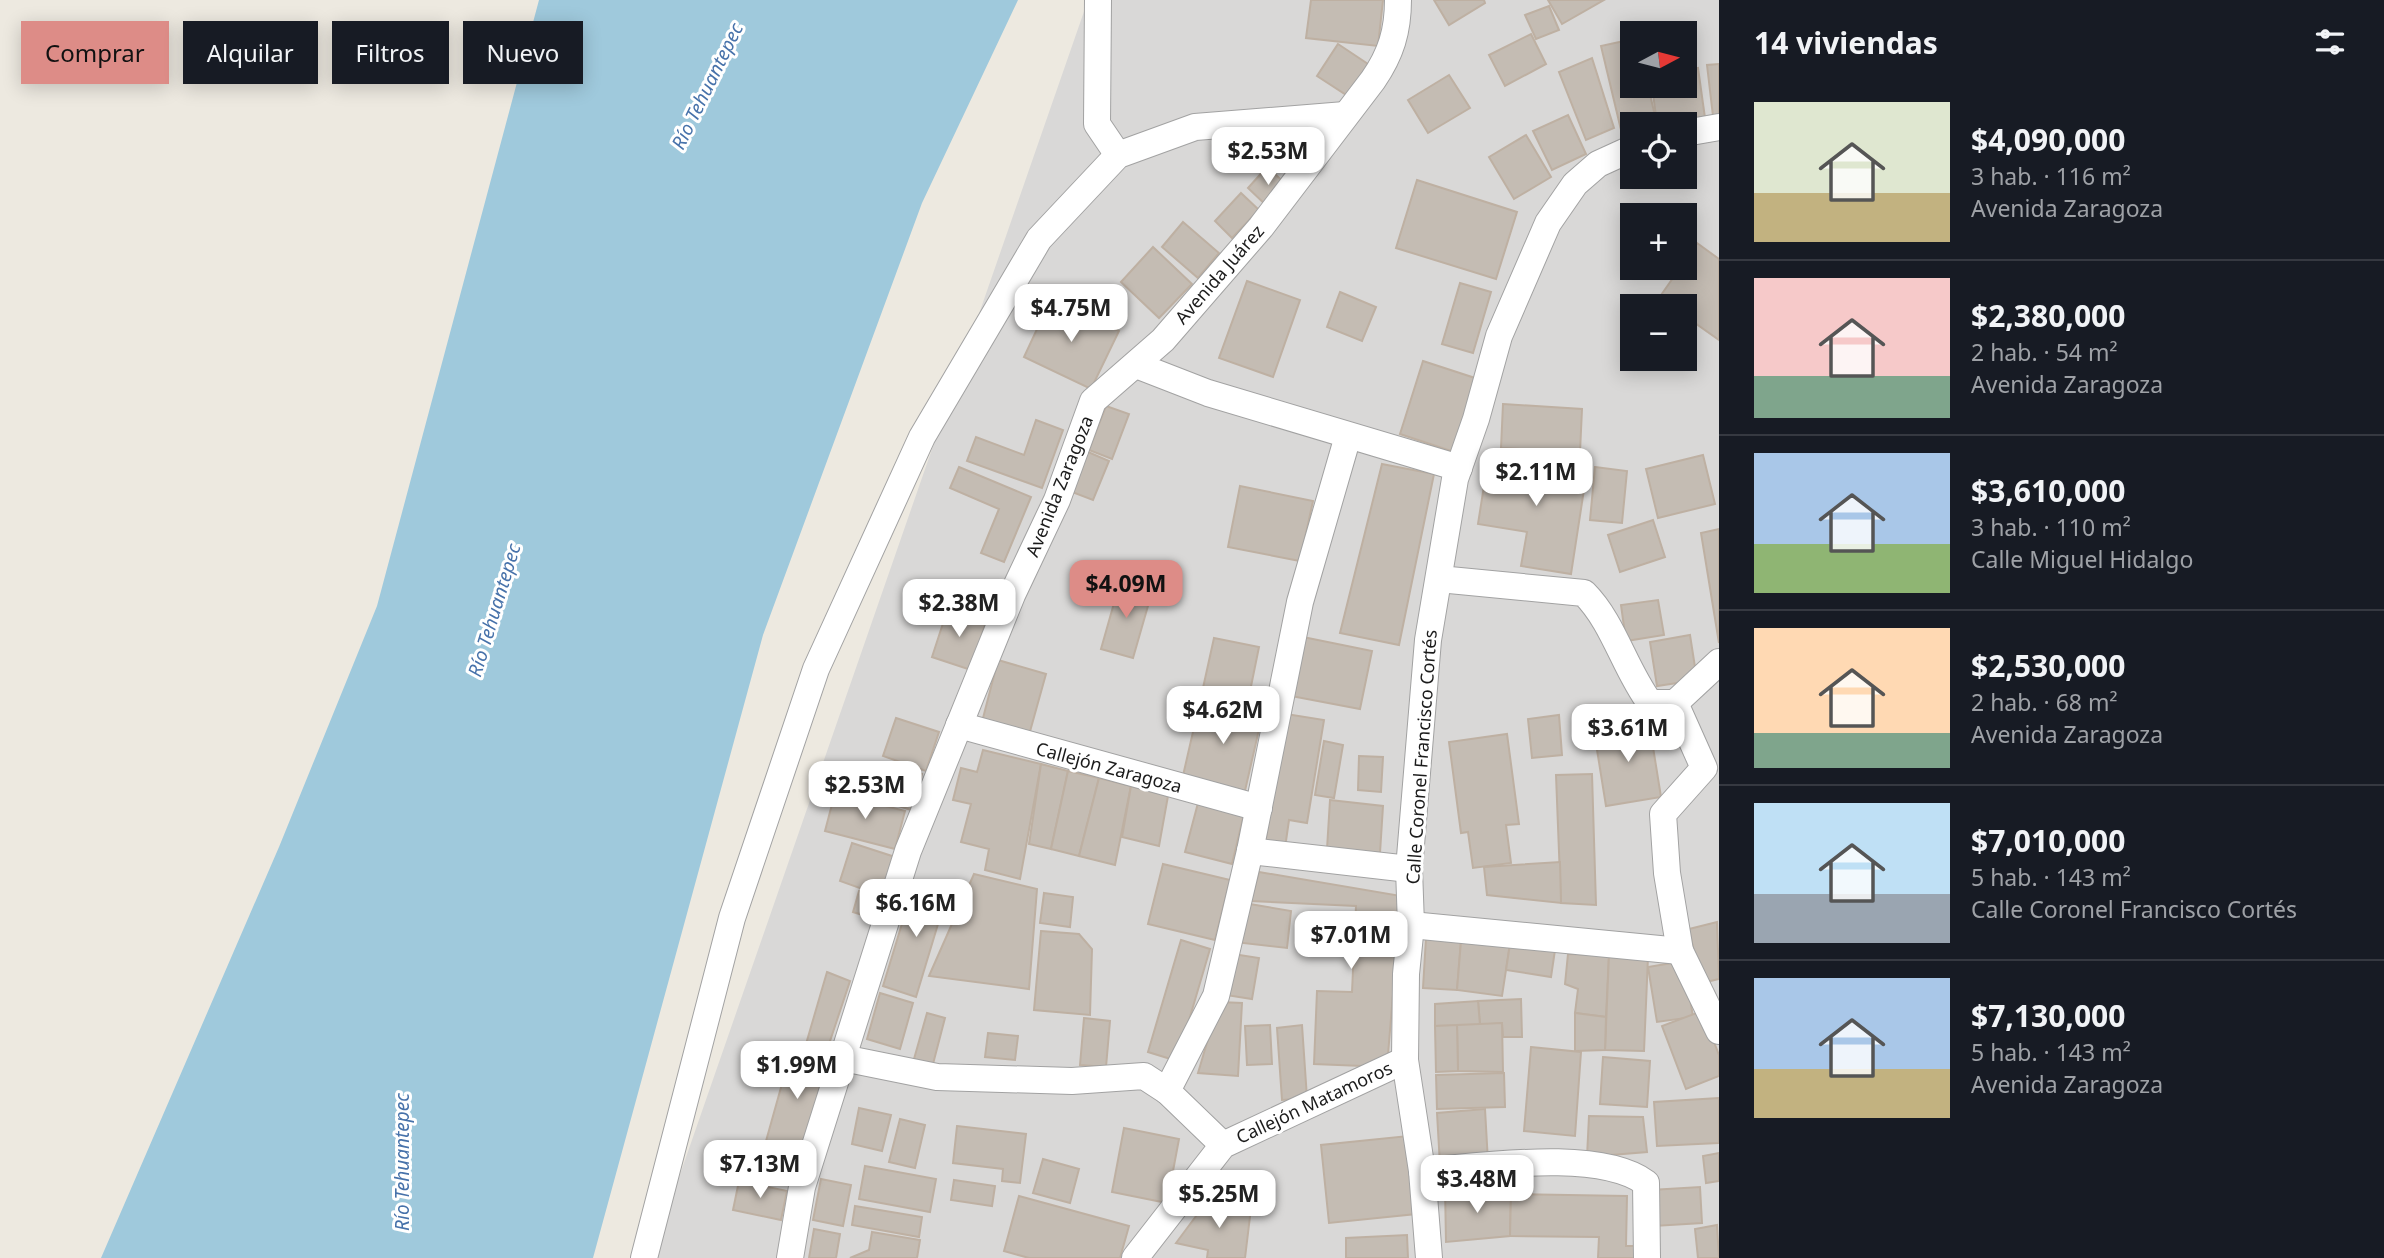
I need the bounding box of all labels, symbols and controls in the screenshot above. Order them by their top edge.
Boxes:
water label: Río Tehuantepec [665,18,749,154]
chip: Comprar [21,21,169,84]
chip: Alquilar [183,21,318,84]
chip: Filtros [332,21,449,84]
chip: Nuevo [463,21,583,84]
north arrow [1620,21,1698,98]
map controls [1620,21,1697,371]
text: 14 viviendas [1754,22,1938,63]
icon: filters [2311,23,2349,61]
button: locate [1620,112,1697,189]
text: $4,090,000 [1971,119,2125,160]
pin: $2.53M [1211,128,1325,187]
icon: home [1810,130,1894,214]
text: $2.53M [1228,134,1308,166]
text: 3 hab. · 116 m² [1971,160,2131,192]
text: Avenida Zaragoza [1971,192,2163,224]
button: + [1620,203,1697,280]
street label: Avenida Juárez [1169,219,1269,329]
pin: $4.75M [1014,284,1128,344]
text: $4.75M [1031,291,1111,323]
button: − [1620,294,1697,371]
text: $2,380,000 [1971,295,2125,336]
icon: home [1810,306,1894,390]
text: 2 hab. · 54 m² [1971,336,2118,368]
text: Avenida Zaragoza [1971,368,2163,400]
street label: Avenida Zaragoza [1020,412,1098,560]
pin: $2.11M [1479,448,1593,508]
text: $2.11M [1496,455,1576,487]
text: $3,610,000 [1971,470,2125,511]
icon: home [1810,481,1894,565]
text: 3 hab. · 110 m² [1971,511,2131,543]
water label: Río Tehuantepec [461,540,527,680]
text: Calle Miguel Hidalgo [1971,543,2193,575]
pin: $4.09M [1069,560,1183,620]
text: $4.09M [1086,567,1166,599]
pin: $2.38M [902,580,1016,639]
text: $2.38M [919,586,999,618]
street label: Calle Coronel Francisco Cortés [1400,629,1442,885]
text: $2,530,000 [1971,645,2125,686]
icon: home [1810,656,1894,740]
pin: $4.62M [1166,686,1280,746]
text: 2 hab. · 68 m² [1971,686,2118,718]
text: $4.62M [1183,693,1263,725]
pin: $3.61M [1571,704,1685,764]
text: $3.61M [1588,711,1668,743]
text: Avenida Zaragoza [1971,718,2163,750]
street label: Callejón Zaragoza [1033,736,1185,798]
pin: $2.53M [808,762,922,821]
text: $2.53M [825,768,905,800]
text: $7,010,000 [1971,820,2125,861]
icon: home [1810,831,1894,915]
text: 5 hab. · 143 m² [1971,861,2131,893]
pin: $6.16M [859,880,973,939]
text: $6.16M [876,886,956,918]
text: Calle Coronel Francisco Cortés [1971,893,2297,925]
pin: $7.01M [1294,912,1408,971]
text: $7.01M [1311,918,1391,950]
text: $7,130,000 [1971,995,2125,1036]
icon: home [1810,1006,1894,1090]
text: 5 hab. · 143 m² [1971,1036,2131,1068]
pin: $1.99M [740,1042,854,1101]
text: $1.99M [757,1048,837,1080]
street label: Callejón Matamoros [1232,1055,1396,1149]
text: Avenida Zaragoza [1971,1068,2163,1100]
water label: Río Tehuantepec [389,1093,415,1231]
pin: $7.13M [703,1140,817,1200]
text: $7.13M [720,1147,800,1179]
pin: $3.48M [1420,1156,1534,1215]
text: $3.48M [1437,1162,1517,1194]
pin: $5.25M [1162,1170,1276,1230]
text: $5.25M [1179,1177,1259,1209]

